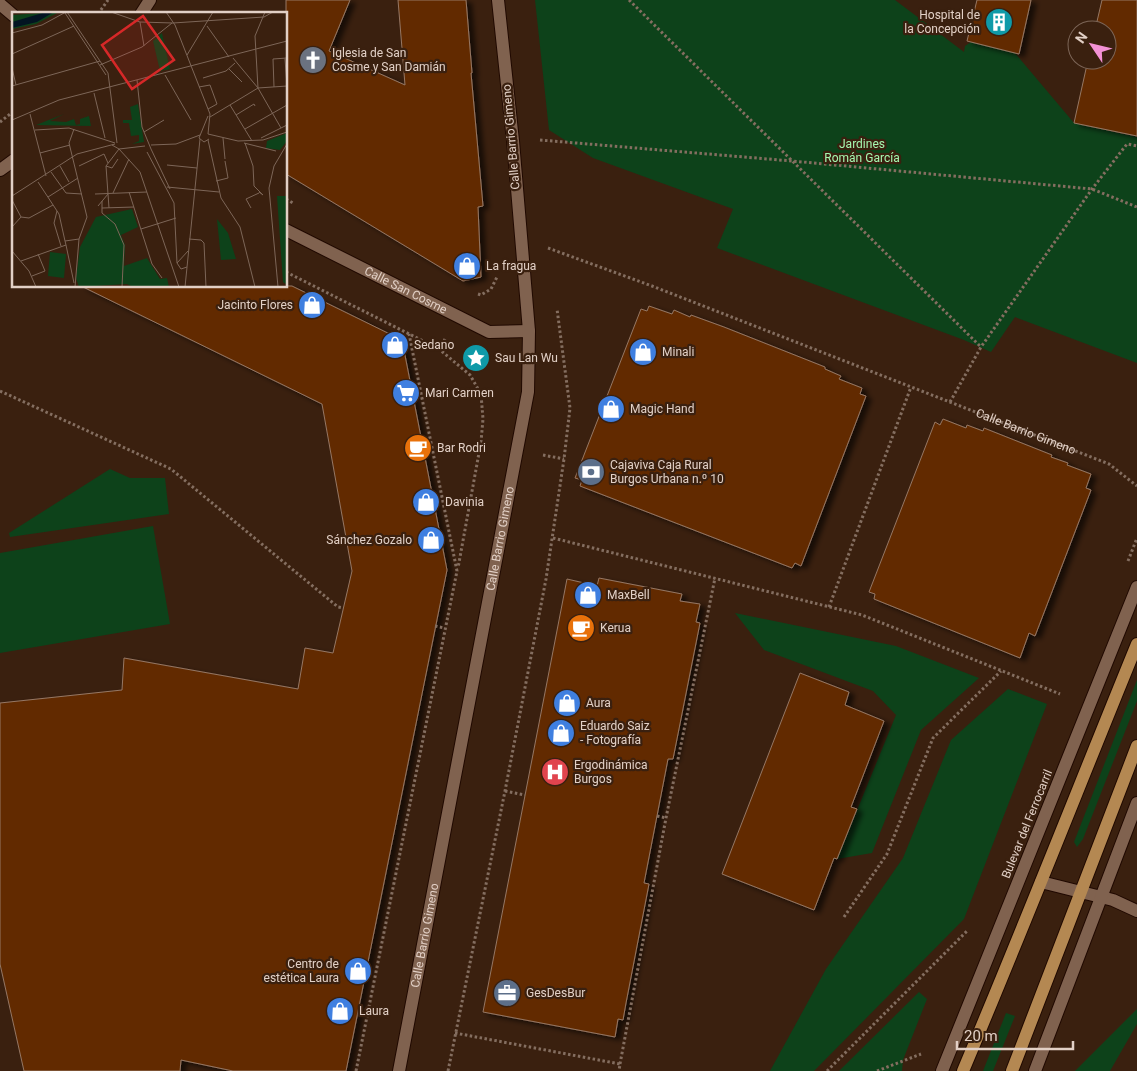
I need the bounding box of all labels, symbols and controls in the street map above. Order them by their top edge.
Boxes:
building icon: Hospital de la Concepción [984,7,1014,37]
place label: Hospital de la Concepción [904,8,980,36]
inset map [12,12,288,288]
north arrow [1067,20,1117,70]
text: N [1072,29,1091,46]
church icon: Iglesia de San Cosme y San Damián [298,45,328,75]
place label: Iglesia de San Cosme y San Damián [332,46,446,74]
street label: Calle Barrio Gimeno [499,84,523,190]
park label: Jardines Román García [824,137,900,165]
shop icon: La fragua [452,251,482,281]
place label: La fragua [486,259,536,273]
street label: Calle San Cosme [362,264,449,317]
shop icon: Jacinto Flores [297,290,327,320]
place label: Jacinto Flores [217,298,293,312]
shop icon: Sedano [380,330,410,360]
shop icon: Minali [628,337,658,367]
place label: Sedano [414,338,454,352]
place icon: Sau Lan Wu [461,343,491,373]
place label: Minali [662,345,694,359]
place label: Sau Lan Wu [495,351,558,365]
supermarket icon: Mari Carmen [391,378,421,408]
place label: Mari Carmen [425,386,494,400]
shop icon: Magic Hand [596,394,626,424]
place label: Magic Hand [630,402,694,416]
street label: Calle Barrio Gimeno [974,406,1078,457]
cafe icon: Bar Rodri [403,433,433,463]
place label: Bar Rodri [437,441,486,455]
bank icon: Cajaviva Caja Rural Burgos Urbana n.º 10 [576,457,606,487]
place label: Cajaviva Caja Rural Burgos Urbana n.º 10 [610,458,724,486]
street label: Calle Barrio Gimeno [483,485,517,592]
shop icon: Davinia [411,487,441,517]
place label: Davinia [445,495,484,509]
shop icon: Sánchez Gozalo [416,525,446,555]
place label: Sánchez Gozalo [326,533,412,547]
shop icon: MaxBell [573,580,603,610]
place label: MaxBell [607,588,650,602]
cafe icon: Kerua [566,613,596,643]
place label: Kerua [600,621,631,635]
shop icon: Aura [552,688,582,718]
place label: Aura [586,696,611,710]
shop icon: Eduardo Saiz - Fotografía [546,718,576,748]
place label: Eduardo Saiz - Fotografía [580,719,650,747]
hospital icon: Ergodinámica Burgos [540,757,570,787]
place label: Ergodinámica Burgos [574,758,647,786]
street label: Bulevar del Ferrocarril [999,768,1055,880]
street label: Calle Barrio Gimeno [408,882,442,989]
shop icon: Centro de estética Laura [343,956,373,986]
place label: Centro de estética Laura [264,957,339,985]
office icon: GesDesBur [492,978,522,1008]
place label: GesDesBur [526,986,585,1000]
shop icon: Laura [325,996,355,1026]
place label: Laura [359,1004,389,1018]
scale bar [957,1018,1073,1050]
text: 20 m [964,1027,998,1045]

